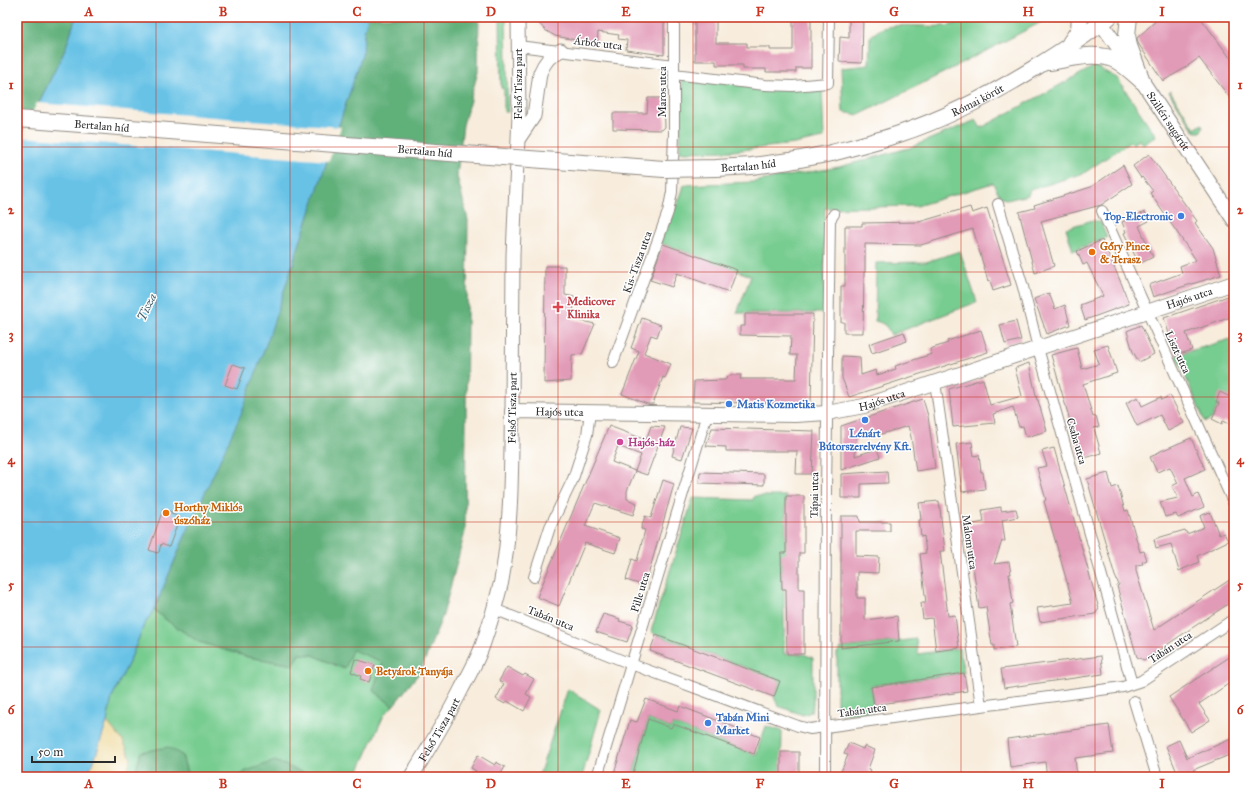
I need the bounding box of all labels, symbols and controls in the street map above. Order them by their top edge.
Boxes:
text: A [84,4,94,20]
text: B [219,4,228,20]
text: C [353,4,362,20]
text: D [486,4,496,20]
text: E [621,4,631,20]
text: F [756,4,765,20]
text: G [889,4,899,20]
text: H [1022,4,1034,20]
text: I [1159,4,1165,20]
street label: Árbóc utca [572,34,623,53]
street label: Felső Tisza part [512,48,525,120]
street label: Maros utca [656,66,669,118]
text: 1 [8,77,14,93]
text: 1 [1237,77,1243,93]
street label: Római körút [949,82,1006,119]
street label: Szilléri sugárút [1144,89,1192,153]
street label: Bertalan híd [74,118,130,135]
street label: Bertalan híd [397,143,453,160]
street label: Bertalan híd [720,157,777,175]
text: 2 [8,202,15,218]
text: 2 [1237,202,1244,218]
place label: Top-Electronic [1103,210,1173,224]
marker: Top-Electronic [1176,211,1186,221]
street label: Kis-Tisza utca [620,229,655,295]
place label: Gőry Pince & Terasz [1100,240,1150,266]
marker: Gőry Pince & Terasz [1087,247,1097,257]
street label: Hajós utca [1164,285,1214,312]
water label: Tisza [135,291,160,323]
place label: Medicover Klinika [567,295,616,321]
marker: Medicover Klinika [552,301,564,313]
text: 3 [8,327,14,343]
text: 3 [1237,327,1243,343]
street label: Liszt utca [1162,329,1193,376]
street label: Felső Tisza part [505,372,520,444]
street label: Hajós utca [858,387,907,414]
place label: Matis Kozmetika [737,398,815,411]
marker: Matis Kozmetika [724,399,734,409]
street label: Hajós utca [535,405,584,419]
marker: Lénárt Bútorszerelvény Kft. [860,415,870,425]
street label: Csaba utca [1064,416,1089,466]
place label: Lénárt Bútorszerelvény Kft. [819,427,912,454]
place label: Hajós-ház [628,436,676,450]
marker: Hajós-ház [615,437,625,447]
text: 4 [7,452,15,468]
text: 4 [1236,452,1244,468]
street label: Tápai utca [808,471,821,518]
place label: Horthy Miklós úszóház [173,501,242,527]
marker: Horthy Miklós úszóház [161,508,171,518]
street label: Malom utca [959,514,980,571]
street label: Pille utca [628,570,653,614]
text: 5 [8,577,15,593]
text: 5 [1237,577,1244,593]
street label: Tabán utca [526,603,576,634]
street label: Tabán utca [1146,628,1195,666]
place label: Betyárok Tanyája [376,665,453,679]
marker: Betyárok Tanyája [363,666,373,676]
street label: Felső Tisza part [416,696,463,764]
street label: Tabán utca [837,701,888,720]
text: 6 [8,702,16,718]
text: 6 [1237,702,1245,718]
place label: Tabán Mini Market [715,711,770,737]
marker: Tabán Mini Market [703,718,713,728]
scale bar [32,738,115,764]
text: 50 m [38,745,63,759]
text: A [84,776,94,792]
text: B [219,776,228,792]
text: C [353,776,362,792]
text: D [486,776,496,792]
text: E [621,776,631,792]
text: F [756,776,765,792]
text: G [889,776,899,792]
text: H [1022,776,1034,792]
text: I [1159,776,1165,792]

